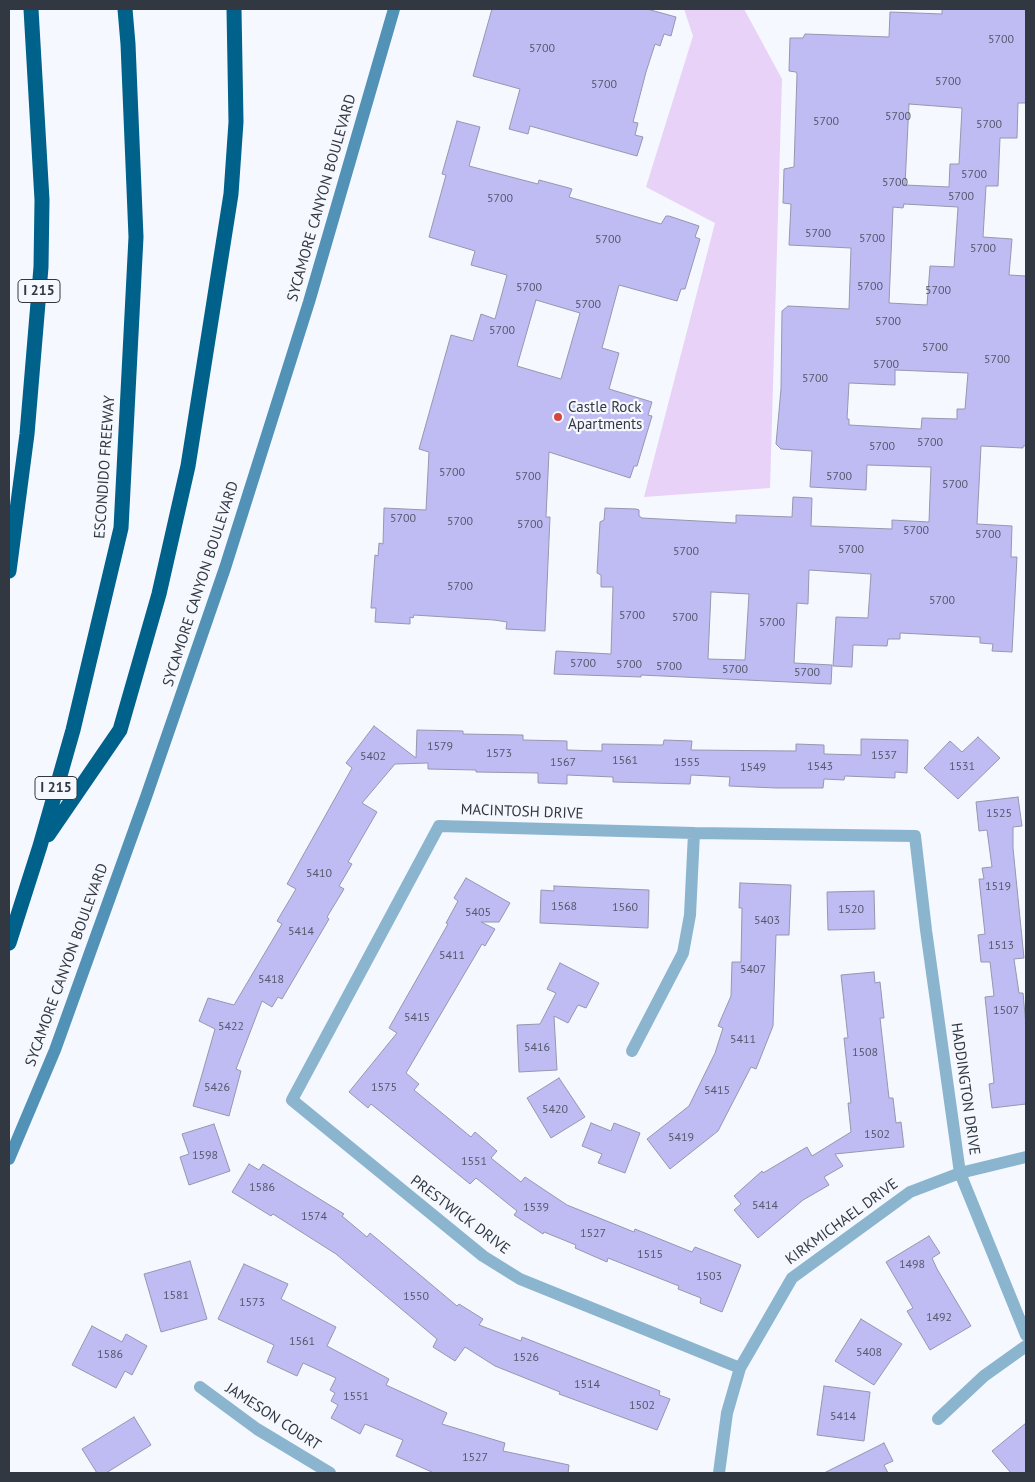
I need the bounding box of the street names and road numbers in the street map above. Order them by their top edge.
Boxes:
street label: SYCAMORE CANYON BOULEVARD [284,92,360,304]
road number: I 215 [18,280,60,302]
street label: ESCONDIDO FREEWAY [91,395,119,539]
street label: SYCAMORE CANYON BOULEVARD [159,479,243,689]
road number: I 215 [35,776,77,800]
street label: MACINTOSH DRIVE [460,801,584,823]
street label: SYCAMORE CANYON BOULEVARD [22,861,112,1069]
street label: HADDINGTON DRIVE [947,1022,983,1156]
street label: PRESTWICK DRIVE [407,1172,513,1258]
street label: KIRKMICHAEL DRIVE [782,1175,902,1269]
street label: JAMESON COURT [222,1380,324,1454]

